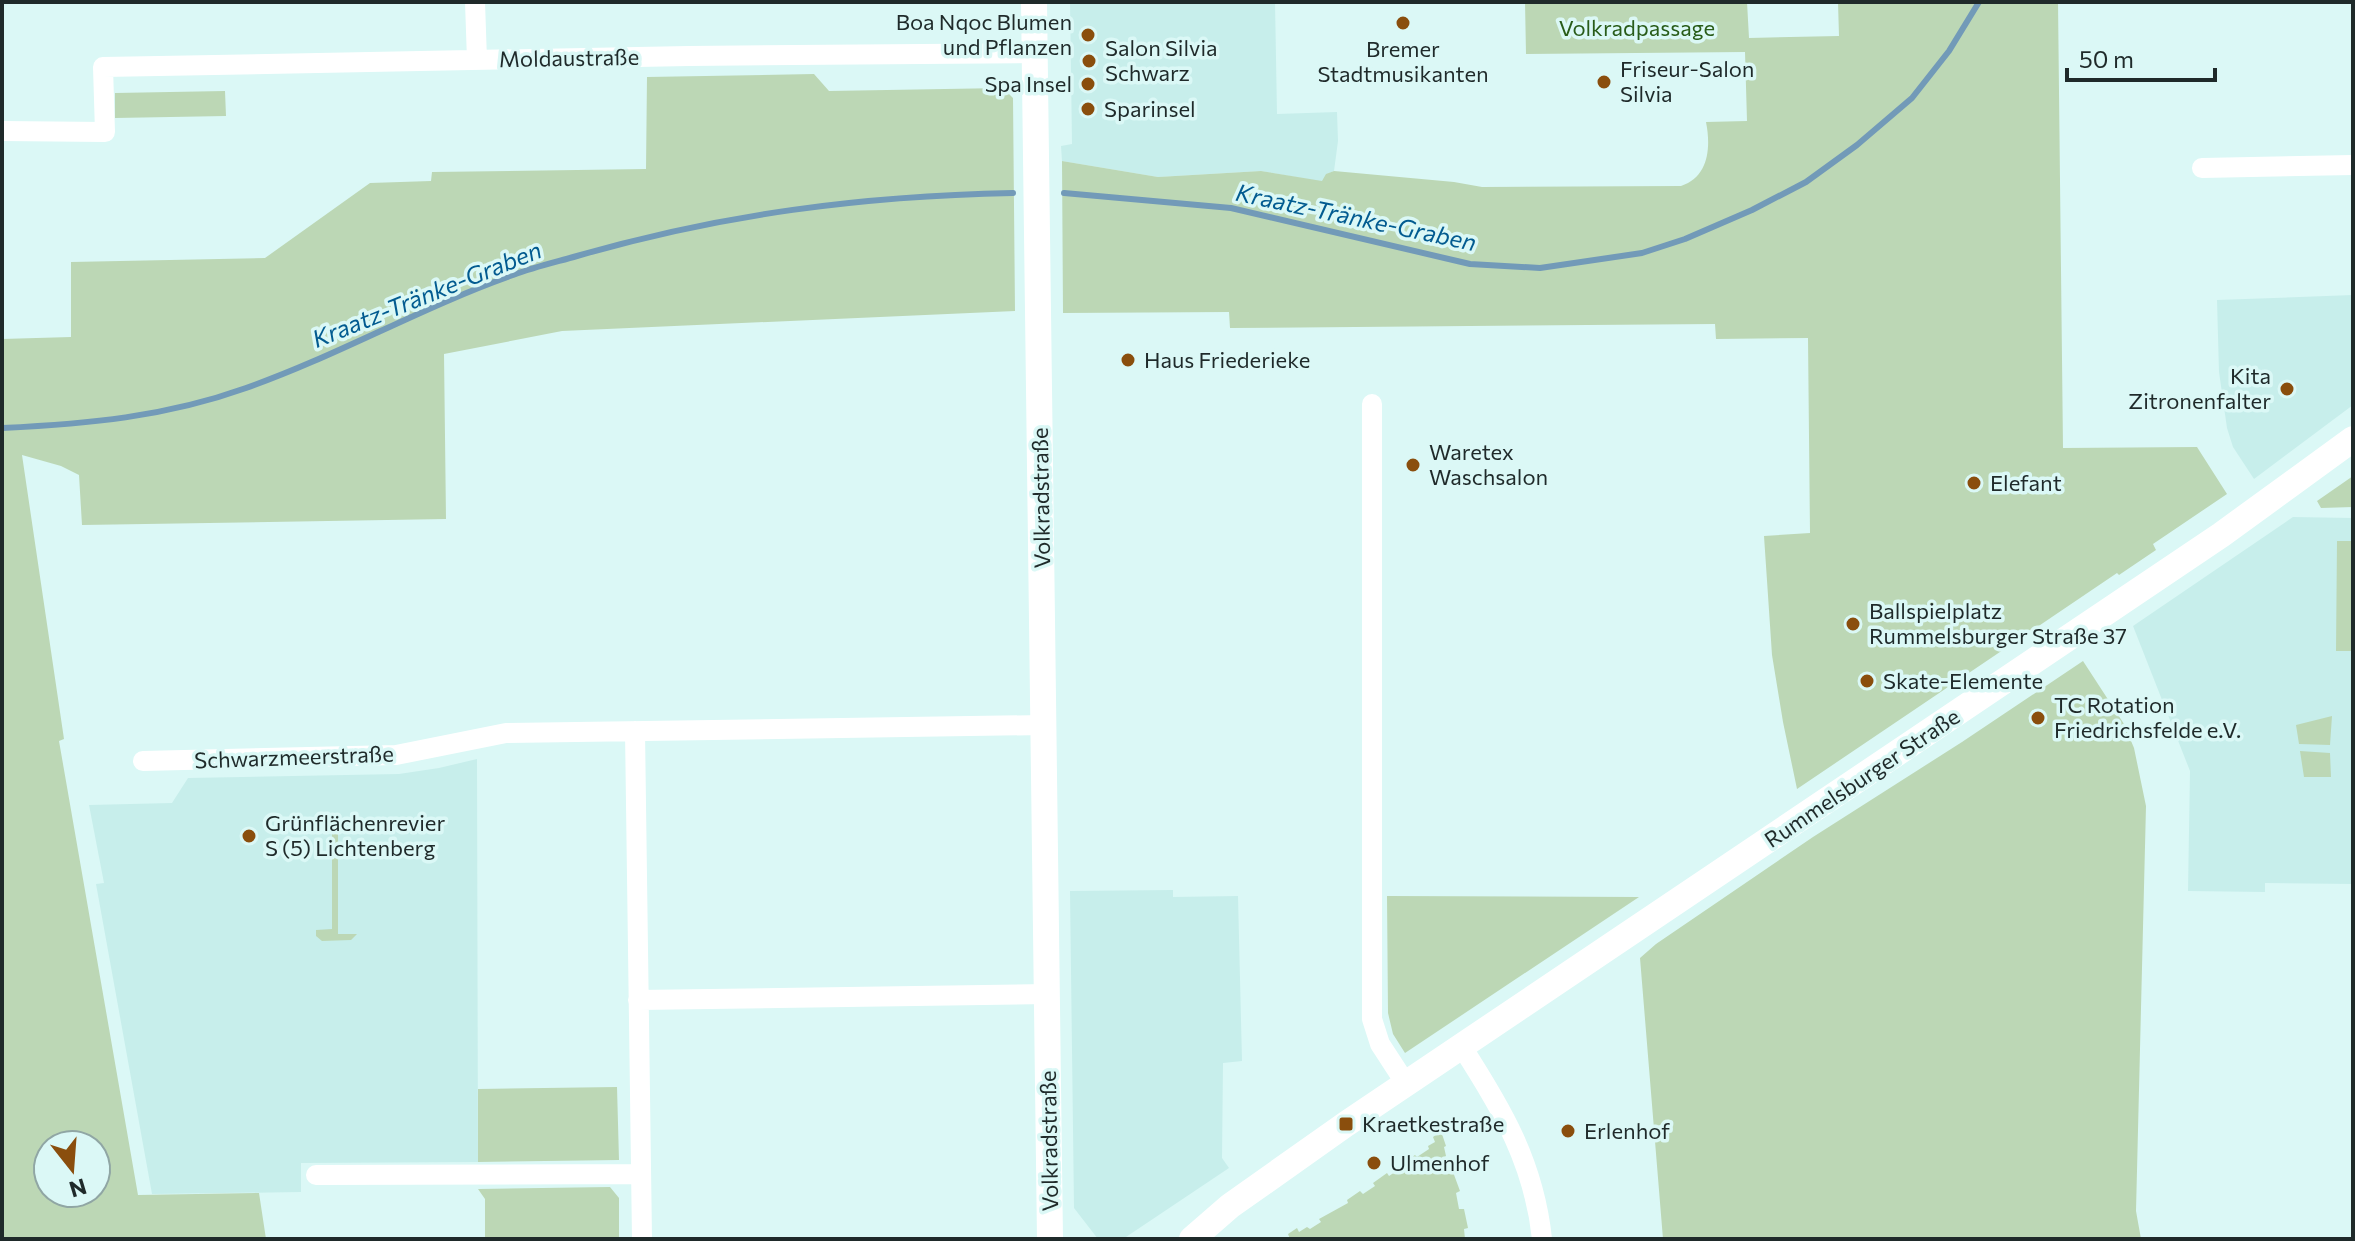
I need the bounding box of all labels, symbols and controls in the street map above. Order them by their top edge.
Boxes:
place label: Boa Nqoc Blumen und Pflanzen [896,8,1072,60]
marker: Bremer Stadtmusikanten [1394,14,1412,32]
park label: Volkradpassage [1559,14,1715,41]
marker: Boa Nqoc Blumen und Pflanzen [1079,26,1097,44]
scale bar [2067,32,2215,82]
place label: Salon Silvia Schwarz [1105,34,1218,86]
place label: Bremer Stadtmusikanten [1317,35,1489,87]
street label: Moldaustraße [499,43,639,72]
text: 50 m [2079,44,2134,73]
marker: Salon Silvia Schwarz [1080,52,1098,70]
place label: Friseur-Salon Silvia [1620,55,1754,107]
place label: Spa Insel [984,70,1072,97]
marker: Friseur-Salon Silvia [1595,73,1613,91]
marker: Spa Insel [1079,75,1097,93]
place label: Sparinsel [1104,95,1196,122]
marker: Sparinsel [1079,100,1097,118]
water label: Kraatz-Tränke-Graben [1233,177,1479,256]
water label: Kraatz-Tränke-Graben [307,234,545,353]
place label: Haus Friederieke [1144,346,1310,373]
marker: Haus Friederieke [1119,351,1137,369]
place label: Kita Zitronenfalter [2128,362,2271,414]
marker: Kita Zitronenfalter [2278,380,2296,398]
street label: Volkradstraße [1026,427,1055,569]
place label: Waretex Waschsalon [1429,438,1548,490]
marker: Waretex Waschsalon [1404,456,1422,474]
place label: Elefant [1990,469,2062,496]
marker: Elefant [1965,474,1983,492]
place label: Ballspielplatz Rummelsburger Straße 37 [1869,597,2127,649]
marker: Ballspielplatz Rummelsburger Straße 37 [1844,615,1862,633]
place label: Skate-Elemente [1883,667,2043,694]
marker: Skate-Elemente [1858,672,1876,690]
place label: TC Rotation Friedrichsfelde e.V. [2054,691,2241,743]
street label: Rummelsburger Straße [1759,702,1964,853]
marker: TC Rotation Friedrichsfelde e.V. [2029,709,2047,727]
street label: Schwarzmeerstraße [194,740,394,773]
place label: Grünflächenrevier S (5) Lichtenberg [265,809,445,861]
marker: Grünflächenrevier S (5) Lichtenberg [240,827,258,845]
street label: Volkradstraße [1034,1070,1063,1212]
place label: Kraetkestraße [1362,1110,1504,1137]
marker: Kraetkestraße [1337,1115,1355,1133]
place label: Erlenhof [1584,1117,1670,1144]
marker: Erlenhof [1559,1122,1577,1140]
north arrow [32,1129,112,1209]
place label: Ulmenhof [1390,1149,1490,1176]
marker: Ulmenhof [1365,1154,1383,1172]
text: N [66,1173,90,1204]

